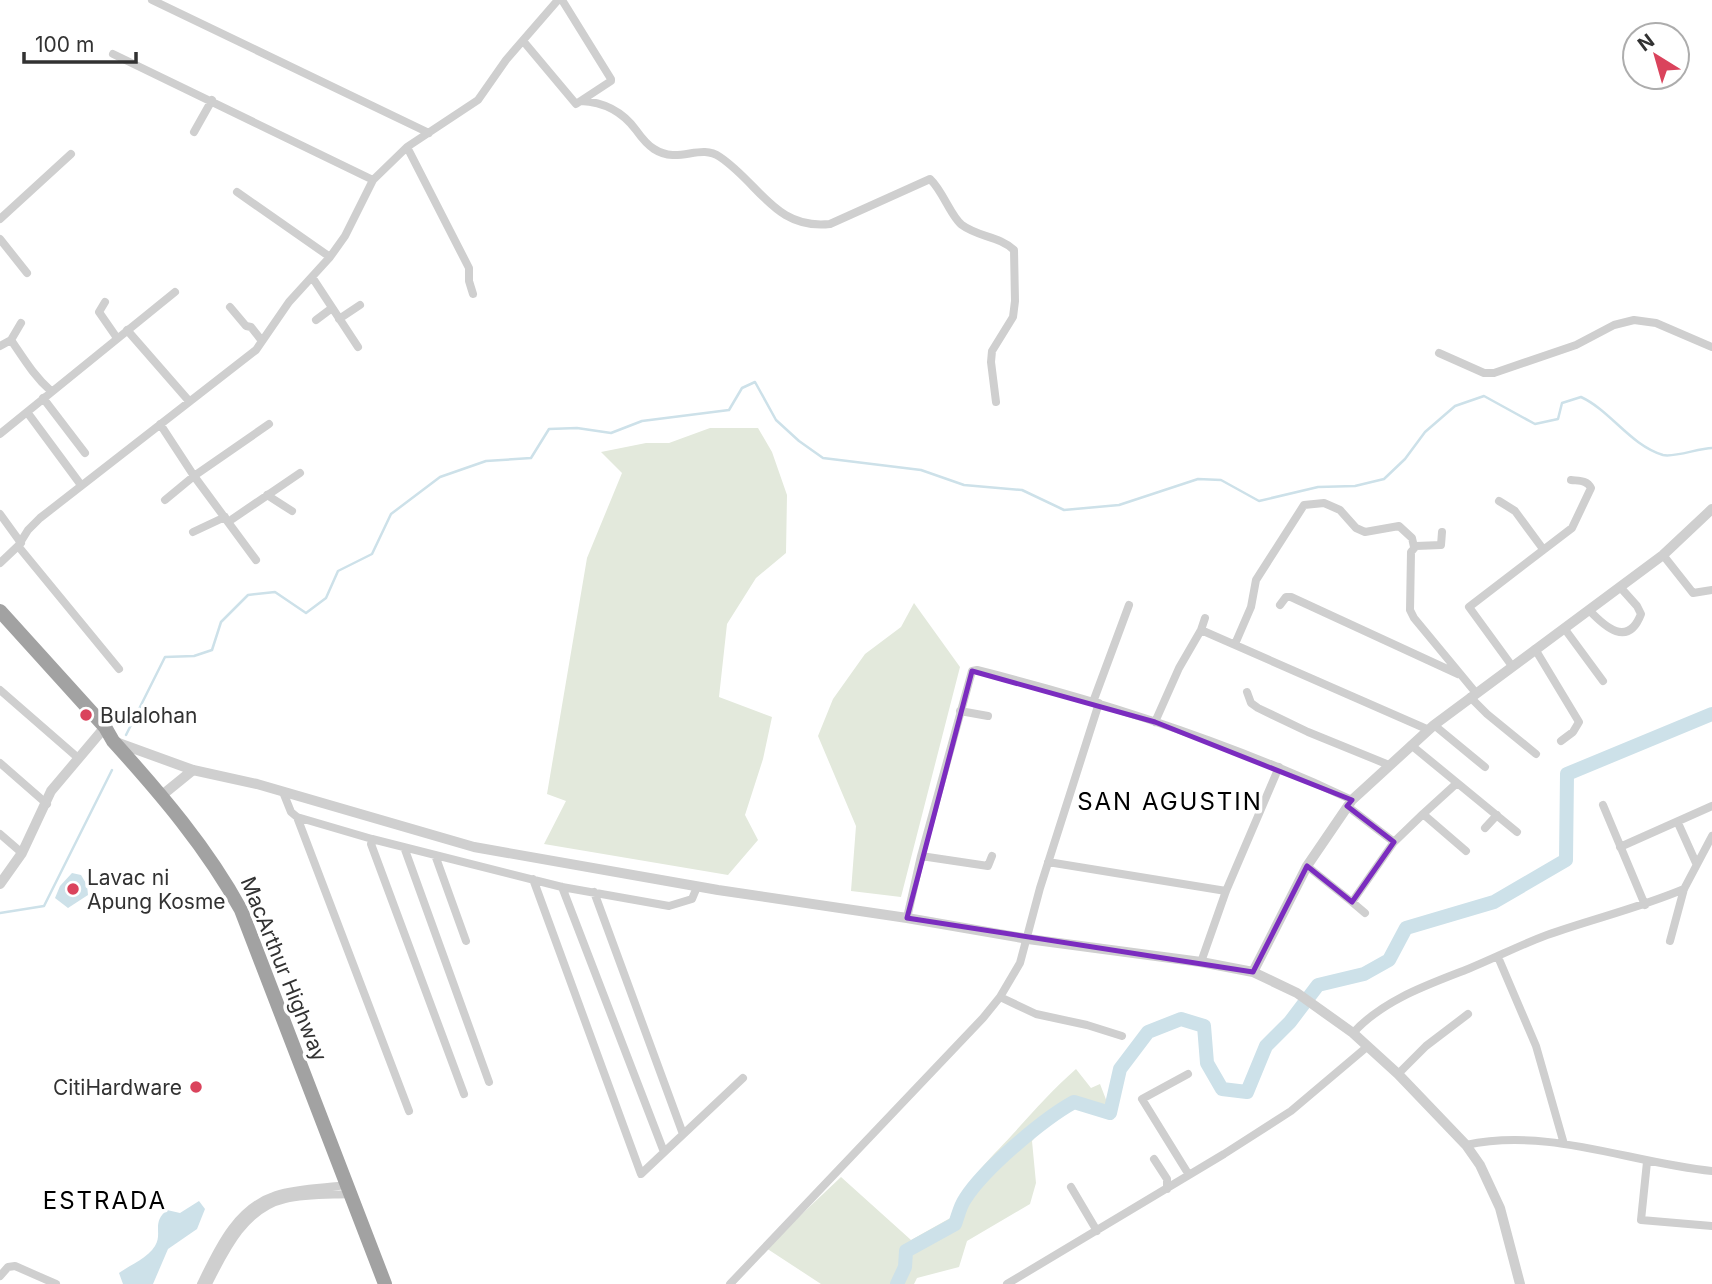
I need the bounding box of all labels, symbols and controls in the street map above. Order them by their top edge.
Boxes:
scale bar [24,21,136,65]
north arrow [1621,21,1691,91]
text: N [1633,29,1659,56]
text: 100 m [35,32,94,57]
place label: Bulalohan [100,703,197,728]
marker: Bulalohan [78,707,94,723]
district label: SAN AGUSTIN [1077,787,1263,816]
place label: Lavac ni Apung Kosme [87,865,226,914]
street label: MacArthur Highway [236,873,333,1065]
marker: Lavac ni Apung Kosme [65,881,81,897]
place label: CitiHardware [53,1075,182,1100]
marker: CitiHardware [188,1079,204,1095]
district label: ESTRADA [43,1186,167,1215]

